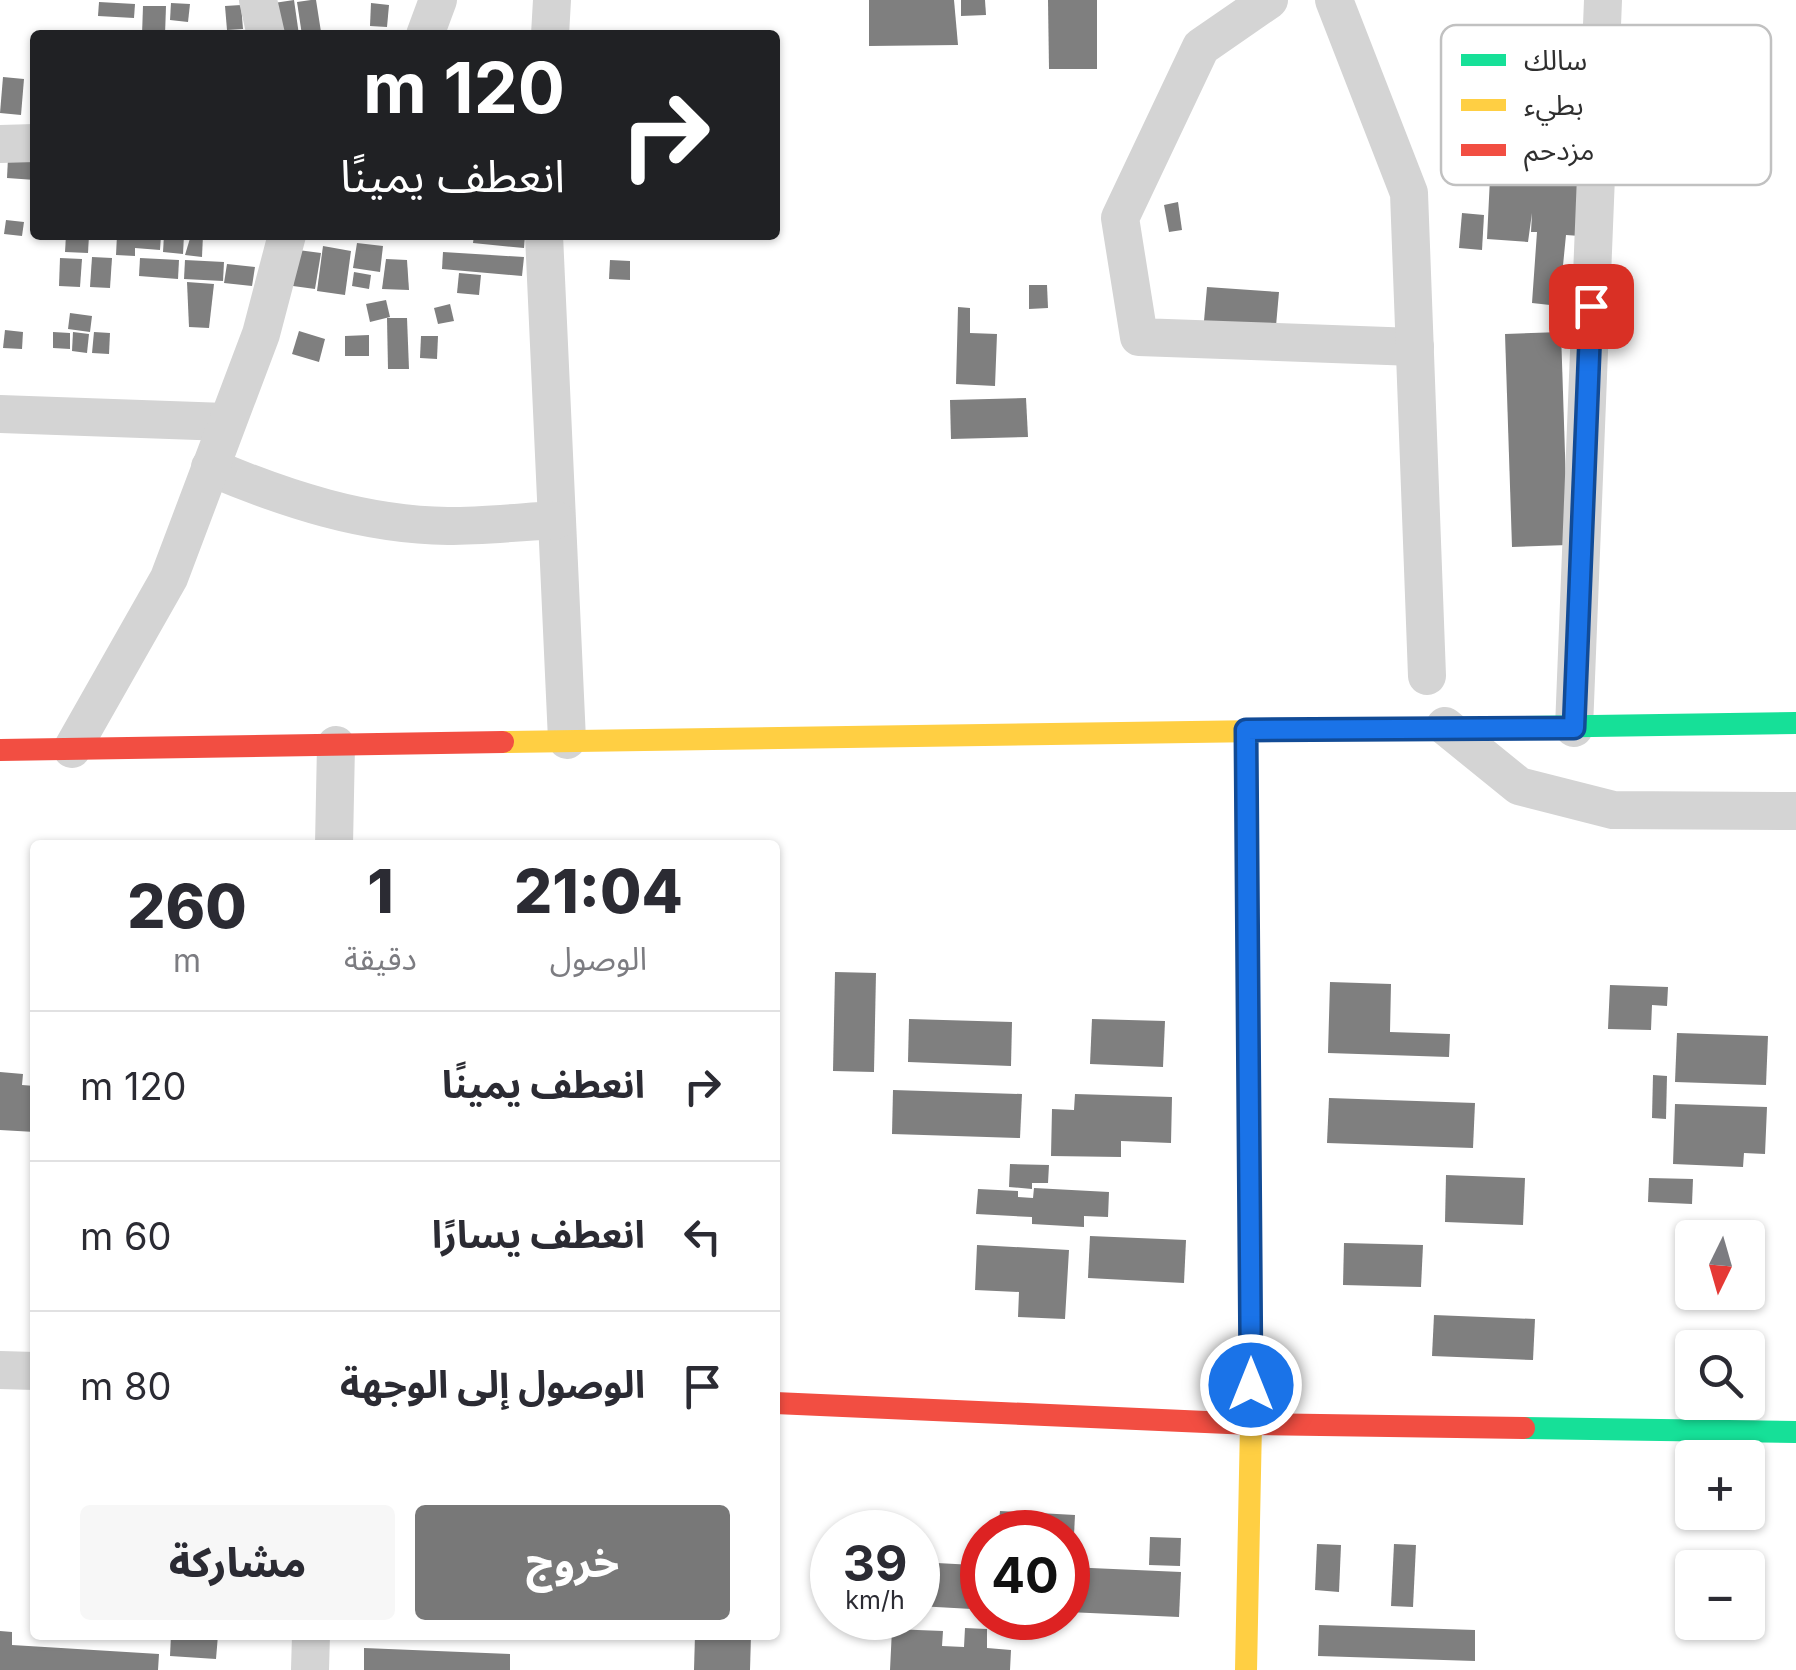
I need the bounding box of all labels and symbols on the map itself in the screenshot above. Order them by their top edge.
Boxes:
legend [1441,25,1771,185]
text: سالك [1524,43,1587,77]
text: بطيء [1524,88,1584,126]
text: مزدحم [1524,133,1595,172]
pin [1549,264,1634,349]
north arrow [1675,1220,1765,1310]
position arrow [1199,1333,1303,1437]
speed limit sign: 40 [960,1510,1090,1640]

